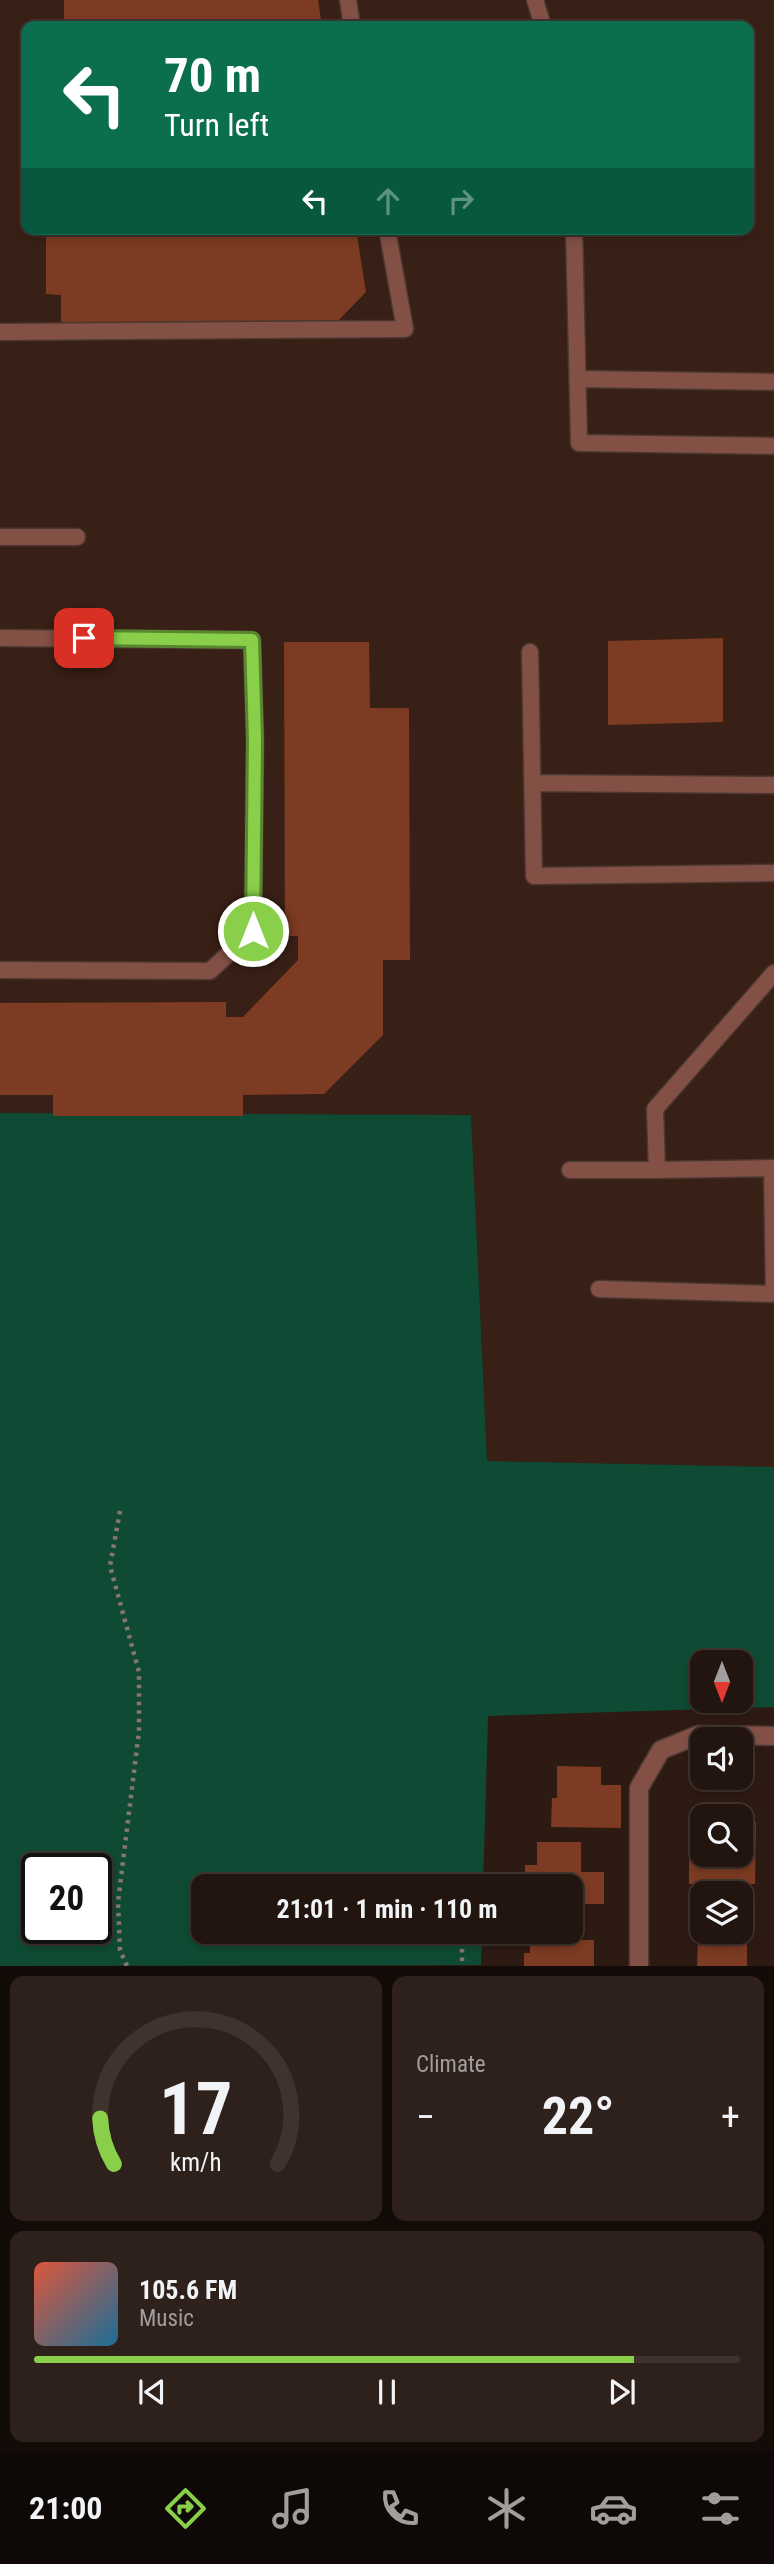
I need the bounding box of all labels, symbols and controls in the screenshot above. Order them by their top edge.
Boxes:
text: 70 m [164,47,261,104]
icon: left [49,49,140,140]
text: Turn left [164,106,269,144]
icon: left [296,182,334,220]
icon: ahead [369,182,407,220]
icon: right [442,182,480,220]
pin [54,608,114,668]
icon: arrive [65,619,103,657]
position arrow [216,894,290,968]
north arrow [690,1650,752,1713]
map controls [690,1650,753,1944]
button: sound [690,1727,753,1790]
button: search [690,1804,753,1867]
speed limit sign: 20 [21,1853,112,1944]
button: layers [690,1881,753,1944]
text: 21:01 · 1 min · 110 m [277,1894,497,1924]
text: Climate [416,2051,486,2078]
text: 17 [159,2067,233,2153]
text: 22° [542,2086,614,2147]
text: − [416,2095,435,2139]
text: + [721,2095,740,2139]
text: km/h [170,2148,222,2177]
text: 105.6 FM [139,2275,237,2305]
text: Music [139,2305,194,2332]
icon: previous [133,2373,171,2411]
icon: pause [368,2373,406,2411]
icon: next [603,2373,641,2411]
icon: directions [161,2484,210,2533]
icon: music [268,2484,317,2533]
icon: phone [375,2484,424,2533]
icon: climate [482,2484,531,2533]
icon: car [589,2484,638,2533]
icon: filters [696,2484,745,2533]
text: 21:00 [29,2489,102,2527]

